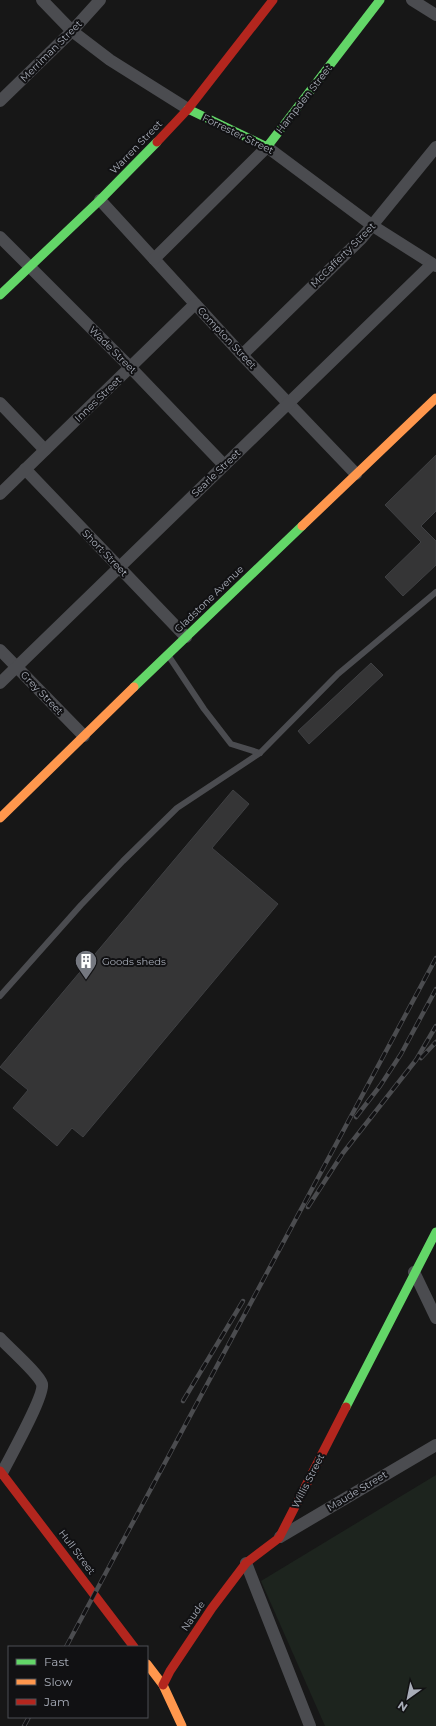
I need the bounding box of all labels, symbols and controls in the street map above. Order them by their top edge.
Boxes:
street label: Merriman Street [17,17,85,85]
street label: Hampden Street [273,62,335,136]
street label: Forrester Street [200,111,276,157]
street label: Warren Street [107,117,165,177]
street label: McCafferty Street [308,220,378,290]
street label: Compton Street [195,304,259,372]
street label: Wade Street [86,323,140,377]
street label: Innes Street [72,373,124,425]
street label: Searle Street [189,446,243,500]
street label: Short Street [79,527,131,579]
street label: Gladstone Avenue [172,563,246,635]
street label: Grey Street [18,668,66,718]
building icon: Goods sheds [73,948,99,981]
place label: Goods sheds [102,955,166,968]
street label: Willis Street [289,1452,327,1510]
street label: Maude Street [325,1468,389,1514]
street label: Hull Street [56,1527,98,1577]
street label: Naude [178,1598,208,1634]
legend [8,1646,148,1718]
text: Fast [44,1654,69,1669]
text: Slow [44,1674,73,1689]
north arrow [388,1678,428,1718]
text: Jam [43,1694,70,1709]
text: N [395,1698,410,1715]

